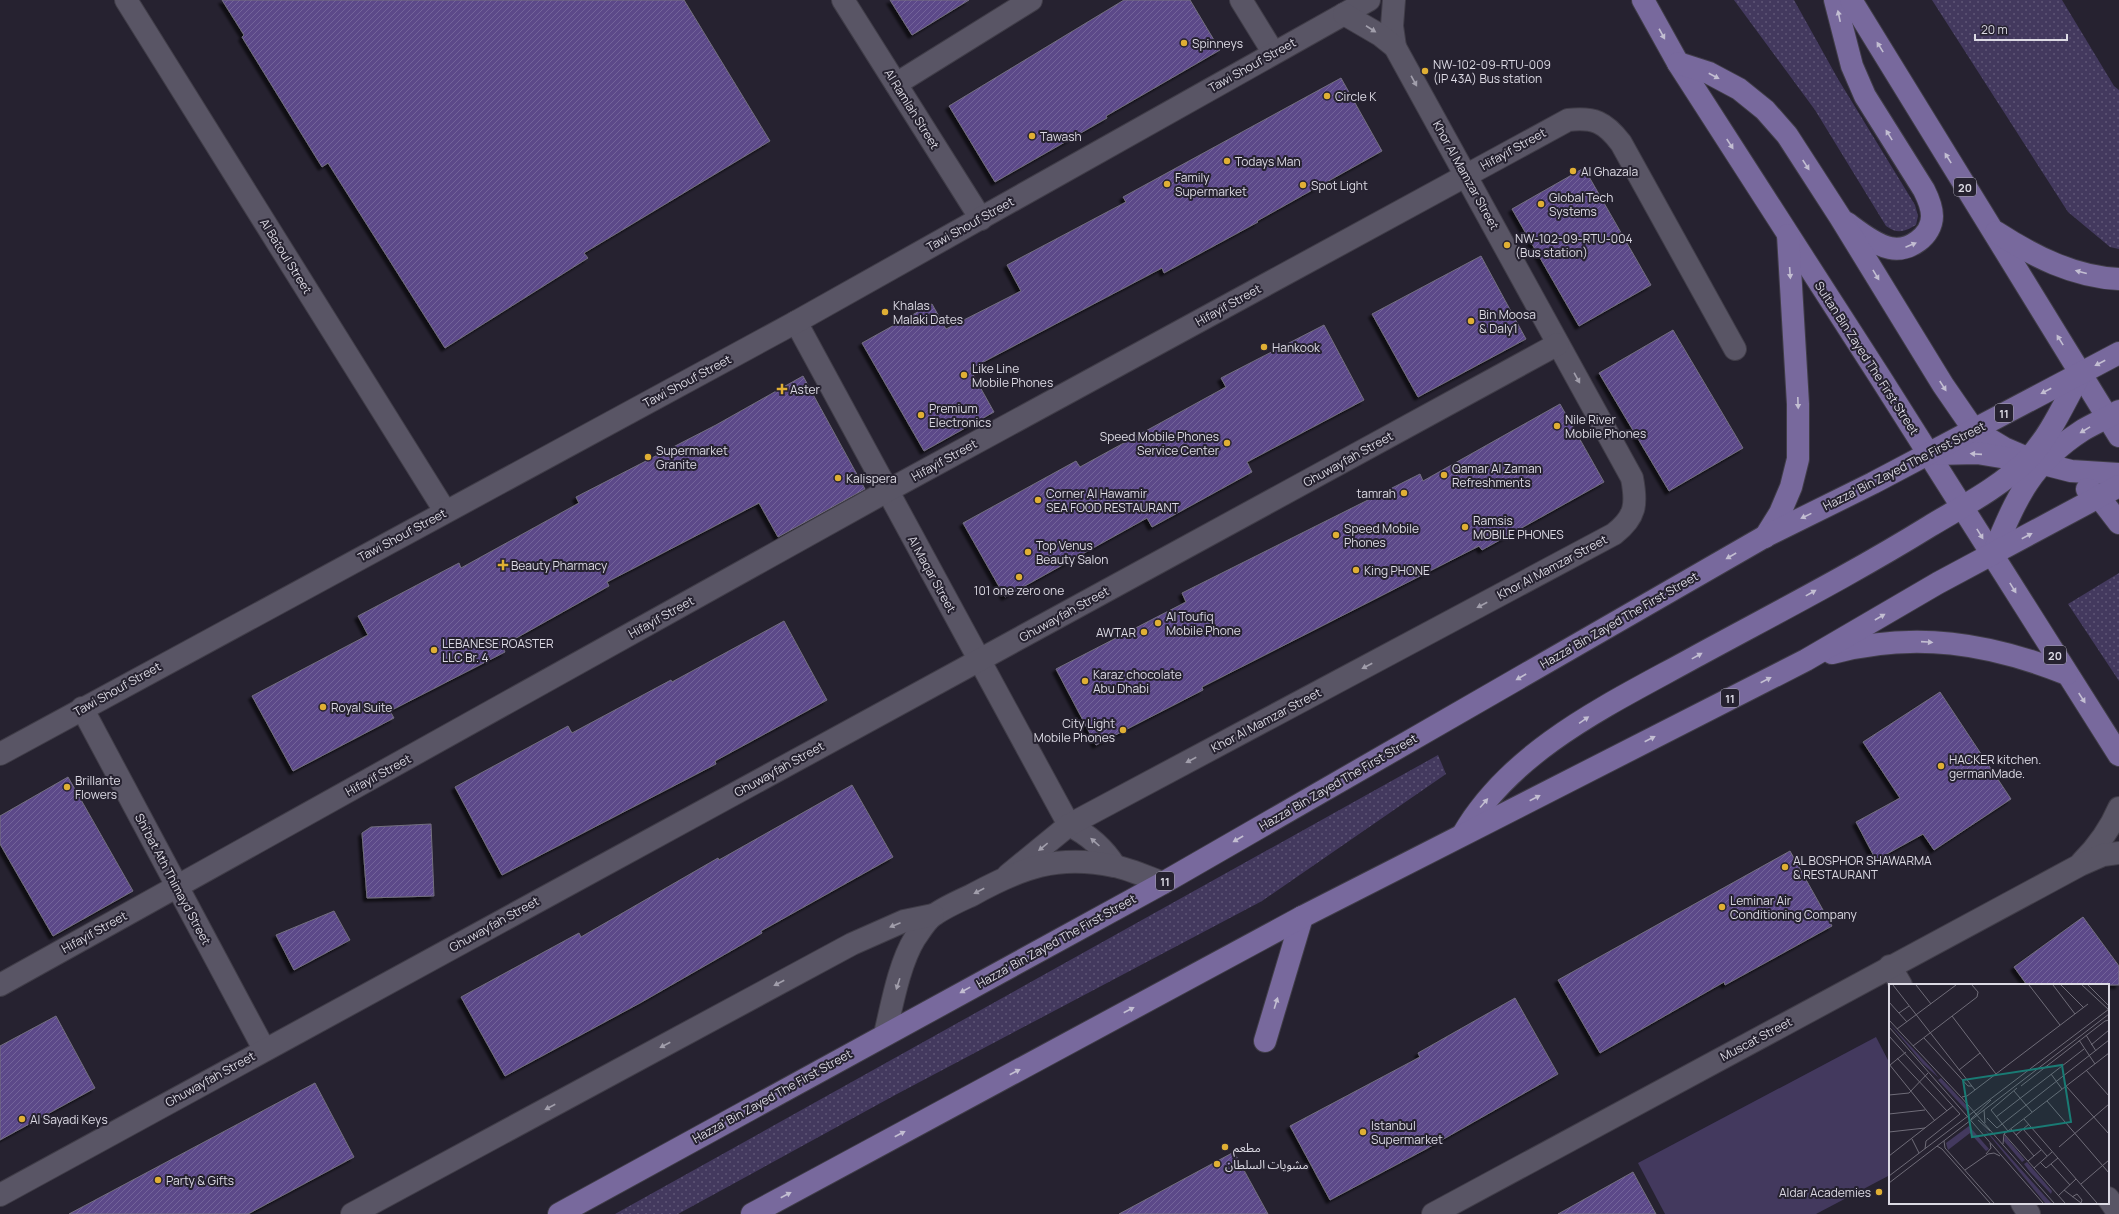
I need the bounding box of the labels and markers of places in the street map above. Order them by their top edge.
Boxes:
place label: Spinneys [1192,35,1243,52]
marker: Spinneys [1179,38,1189,48]
place label: NW-102-09-RTU-009 (IP 43A) Bus station [1433,56,1551,87]
marker: NW-102-09-RTU-009 (IP 43A) Bus station [1420,66,1430,76]
place label: Circle K [1335,88,1377,105]
marker: Circle K [1322,91,1332,101]
place label: Tawash [1040,128,1082,145]
marker: Tawash [1027,131,1037,141]
place label: Todays Man [1235,153,1301,170]
marker: Todays Man [1222,156,1232,166]
place label: Al Ghazala [1581,163,1638,180]
marker: Al Ghazala [1568,166,1578,176]
place label: Family Supermarket [1175,169,1247,200]
place label: Spot Light [1311,177,1368,194]
marker: Family Supermarket [1162,179,1172,189]
marker: Spot Light [1298,180,1308,190]
place label: Global Tech Systems [1549,189,1613,220]
marker: Global Tech Systems [1536,199,1546,209]
place label: NW-102-09-RTU-004 (Bus station) [1515,230,1633,261]
marker: NW-102-09-RTU-004 (Bus station) [1502,240,1512,250]
place label: Khalas Malaki Dates [893,297,963,328]
place label: Bin Moosa & Daly1 [1479,306,1536,337]
marker: Khalas Malaki Dates [880,307,890,317]
marker: Bin Moosa & Daly1 [1466,316,1476,326]
place label: Hankook [1272,339,1321,356]
marker: Hankook [1259,342,1269,352]
place label: Like Line Mobile Phones [972,360,1053,391]
marker: Like Line Mobile Phones [959,370,969,380]
place label: Aster [790,381,820,398]
marker: Aster [777,384,787,394]
place label: Premium Electronics [929,400,991,431]
marker: Premium Electronics [916,410,926,420]
place label: Nile River Mobile Phones [1565,411,1646,442]
marker: Nile River Mobile Phones [1552,421,1562,431]
place label: Speed Mobile Phones Service Center [1100,428,1220,459]
marker: Speed Mobile Phones Service Center [1222,438,1232,448]
place label: Supermarket Granite [656,442,728,473]
marker: Supermarket Granite [643,452,653,462]
place label: Qamar Al Zaman Refreshments [1452,460,1542,491]
place label: Kalispera [846,470,897,487]
marker: Qamar Al Zaman Refreshments [1439,470,1449,480]
marker: Kalispera [833,473,843,483]
place label: Corner Al Hawamir SEA FOOD RESTAURANT [1046,485,1180,516]
place label: tamrah [1356,485,1396,502]
marker: tamrah [1399,488,1409,498]
marker: Corner Al Hawamir SEA FOOD RESTAURANT [1033,495,1043,505]
place label: Ramsis MOBILE PHONES [1473,512,1564,543]
place label: Speed Mobile Phones [1344,520,1419,551]
marker: Ramsis MOBILE PHONES [1460,522,1470,532]
marker: Speed Mobile Phones [1331,530,1341,540]
place label: Top Venus Beauty Salon [1036,537,1109,568]
marker: Top Venus Beauty Salon [1023,547,1033,557]
place label: Beauty Pharmacy [511,557,608,574]
marker: Beauty Pharmacy [498,560,508,570]
place label: King PHONE [1364,562,1430,579]
marker: King PHONE [1351,565,1361,575]
marker: 101 one zero one [1014,572,1024,582]
place label: 101 one zero one [974,582,1064,599]
place label: Al Toufiq Mobile Phone [1166,608,1241,639]
marker: Al Toufiq Mobile Phone [1153,618,1163,628]
place label: AWTAR [1096,624,1136,641]
marker: AWTAR [1139,627,1149,637]
place label: LEBANESE ROASTER LLC Br. 4 [442,635,554,666]
marker: LEBANESE ROASTER LLC Br. 4 [429,645,439,655]
place label: Karaz chocolate Abu Dhabi [1093,666,1182,697]
marker: Karaz chocolate Abu Dhabi [1080,676,1090,686]
place label: Royal Suite [331,699,392,716]
marker: Royal Suite [318,702,328,712]
place label: City Light Mobile Phones [1034,715,1115,746]
marker: City Light Mobile Phones [1118,725,1128,735]
place label: HACKER kitchen. germanMade. [1949,751,2041,782]
marker: HACKER kitchen. germanMade. [1936,761,1946,771]
place label: Brillante Flowers [75,772,120,803]
marker: Brillante Flowers [62,782,72,792]
place label: AL BOSPHOR SHAWARMA & RESTAURANT [1793,852,1932,883]
marker: AL BOSPHOR SHAWARMA & RESTAURANT [1780,862,1790,872]
place label: Leminar Air Conditioning Company [1730,892,1857,923]
marker: Leminar Air Conditioning Company [1717,902,1727,912]
place label: Al Sayadi Keys [30,1111,108,1128]
marker: Al Sayadi Keys [17,1114,27,1124]
place label: Istanbul Supermarket [1371,1117,1443,1148]
marker: Istanbul Supermarket [1358,1127,1368,1137]
place label: مطعم [1233,1139,1261,1157]
marker: مطعم [1220,1142,1230,1152]
place label: مشويات السلطان [1225,1156,1309,1173]
marker: مشويات السلطان [1212,1159,1222,1169]
place label: Party & Gifts [166,1172,234,1189]
marker: Party & Gifts [153,1175,163,1185]
place label: Aldar Academies [1779,1184,1871,1201]
marker: Aldar Academies [1874,1187,1884,1197]

